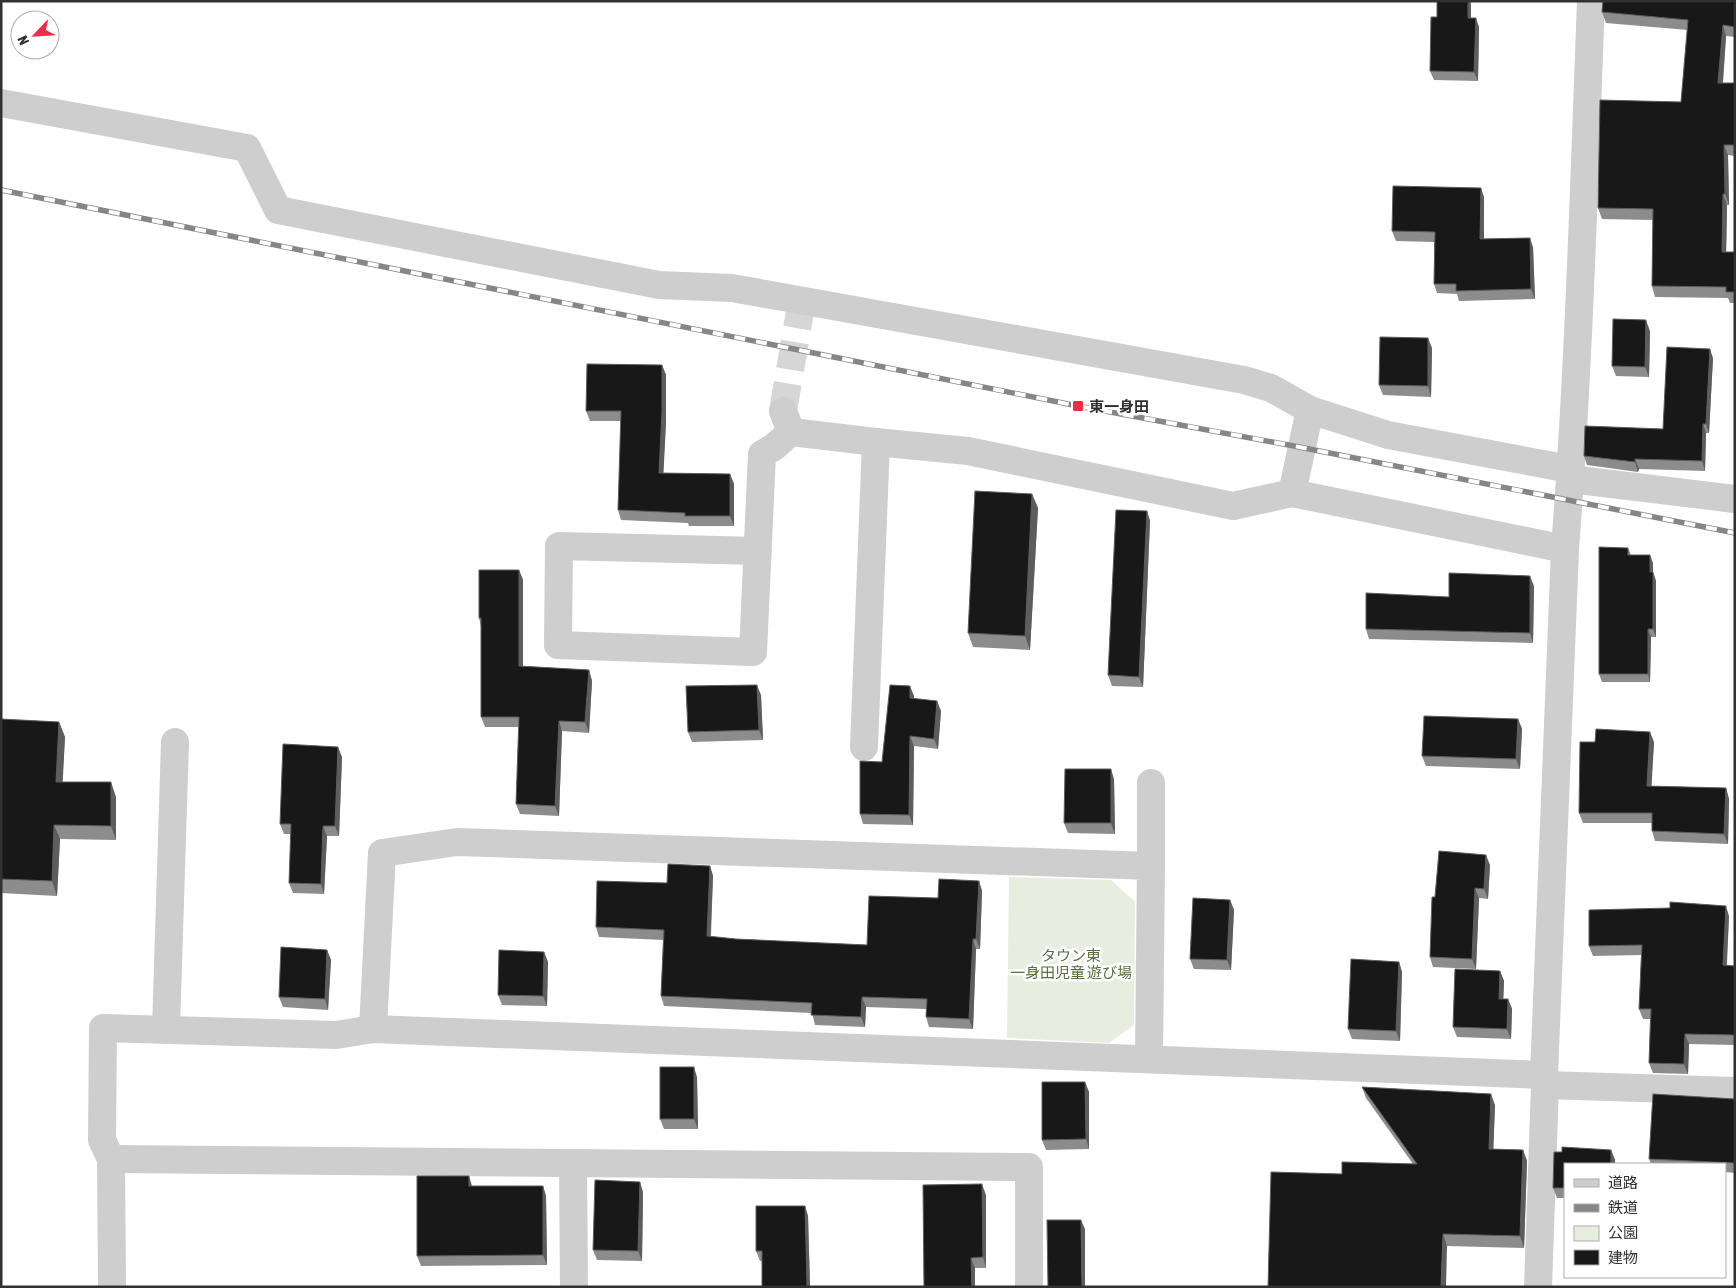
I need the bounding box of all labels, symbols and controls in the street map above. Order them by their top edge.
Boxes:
north arrow [10,10,60,60]
text: N [14,33,32,48]
place label: 東一身田 [1089,398,1149,415]
marker: 東一身田 [1071,399,1085,413]
park label: タウン東 一身田児童 遊び場 [1010,947,1132,981]
legend [1564,1163,1726,1278]
text: 道路 [1608,1174,1638,1191]
text: 鉄道 [1608,1199,1638,1216]
text: 公園 [1608,1224,1638,1241]
text: 建物 [1608,1249,1638,1266]

